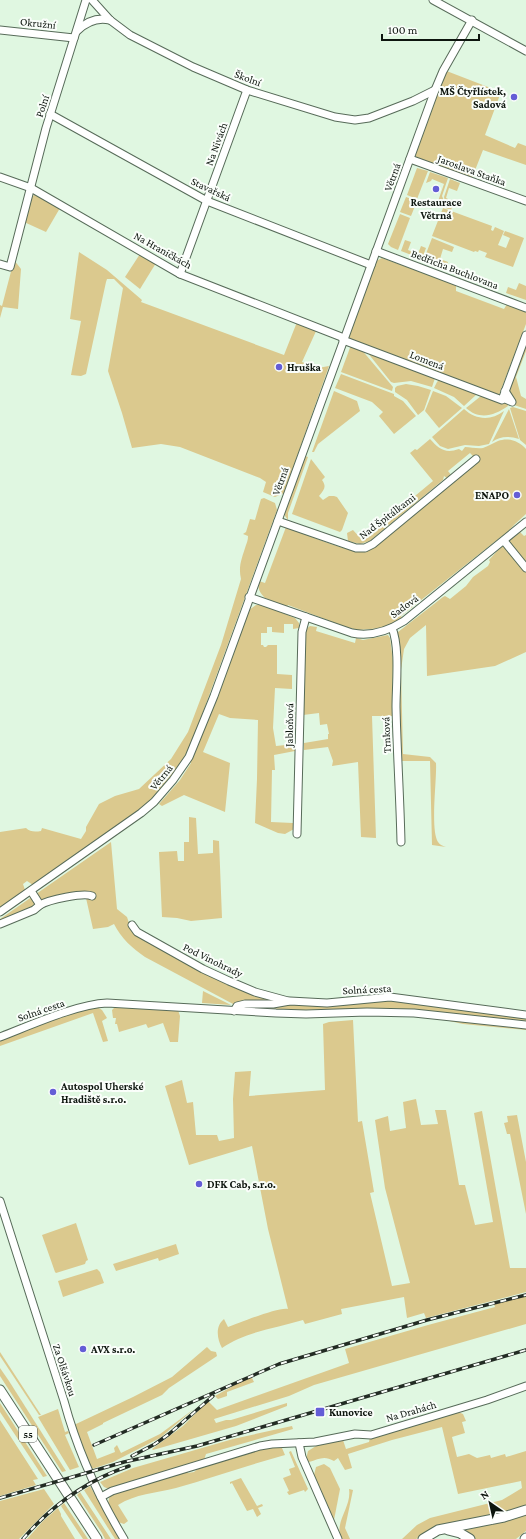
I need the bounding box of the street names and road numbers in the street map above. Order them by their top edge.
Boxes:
street label: Okružní [20,15,58,31]
street label: Školní [233,68,264,89]
street label: Polní [33,92,52,119]
street label: Na Nivách [203,121,229,167]
street label: Jaroslava Staňka [435,152,508,189]
street label: Větrná [381,161,403,193]
street label: Stavařská [189,175,233,203]
street label: Na Hraničkách [132,229,194,271]
street label: Bedřicha Buchlovana [410,247,500,291]
street label: Lomená [408,348,446,372]
street label: Větrná [269,465,291,497]
street label: Nad Špitálkami [356,491,418,542]
street label: Sadová [388,592,420,620]
street label: Jabloňová [283,703,296,748]
street label: Trnková [379,717,393,753]
street label: Větrná [147,762,175,792]
street label: Pod Vinohrady [181,940,245,981]
street label: Solná cesta [342,982,392,996]
street label: Solná cesta [16,996,66,1024]
street label: Za Olšávkou [51,1342,79,1398]
street label: Na Drahách [384,1398,438,1424]
road number: 55 [19,1426,37,1442]

